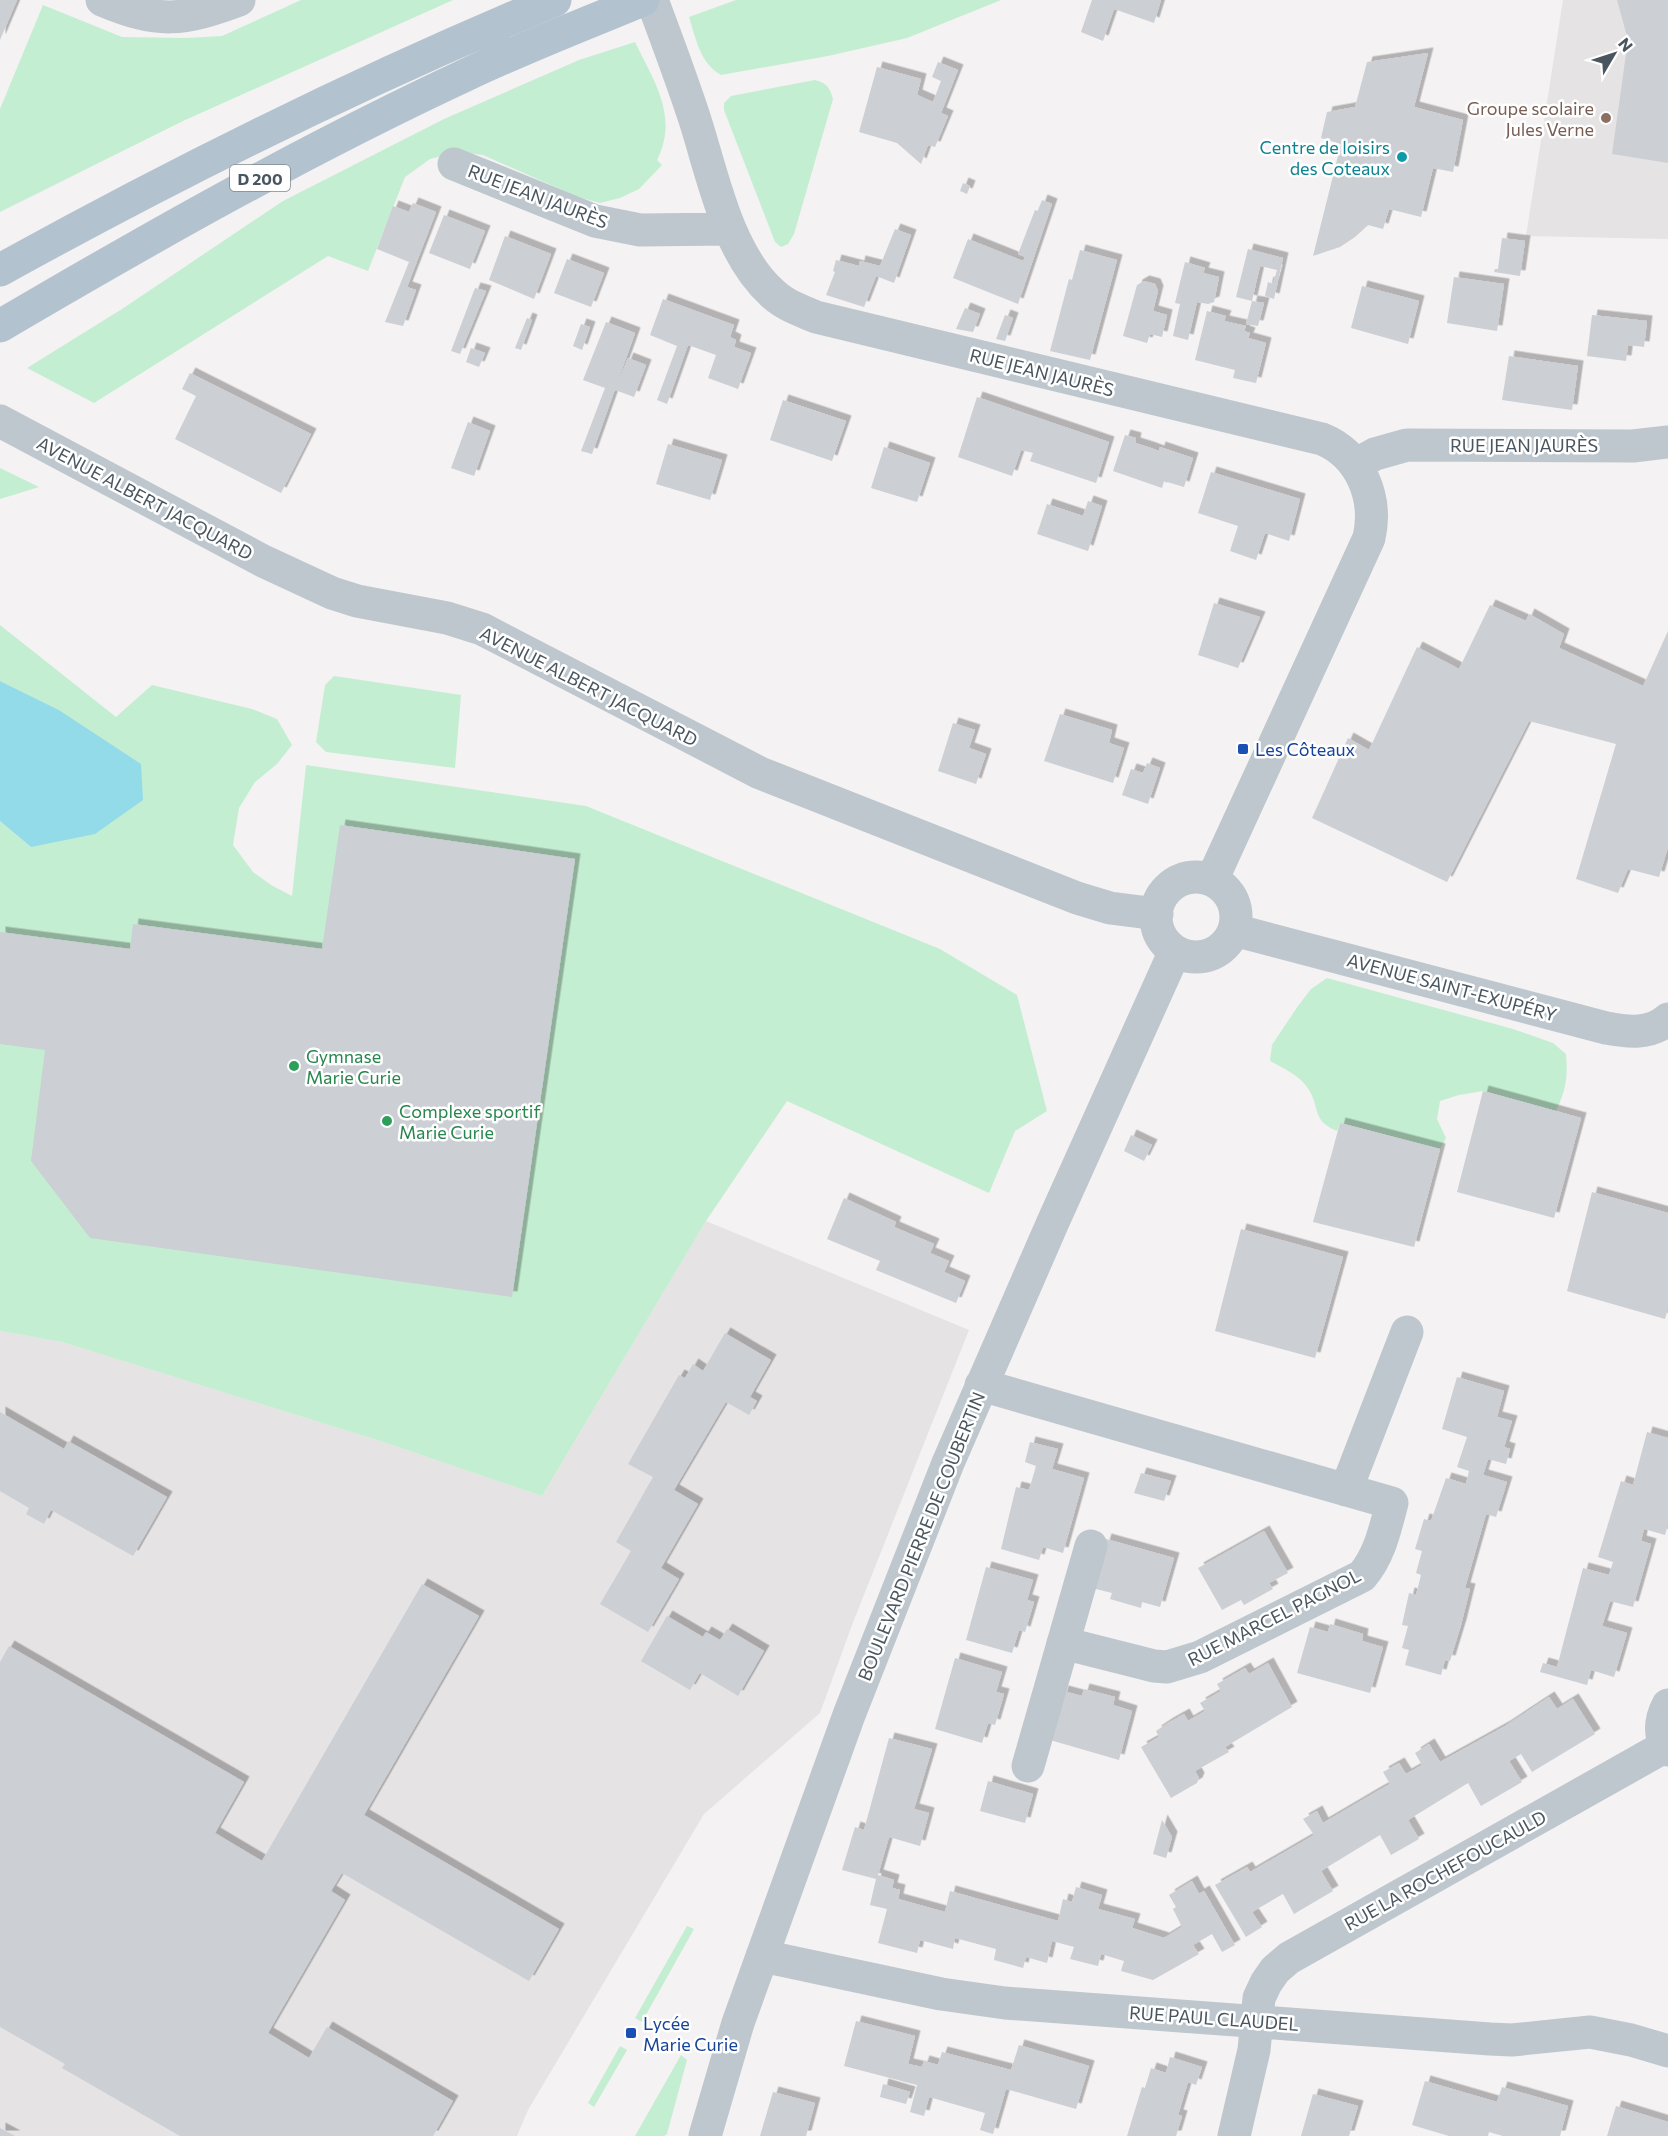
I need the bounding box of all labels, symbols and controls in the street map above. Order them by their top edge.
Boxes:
north arrow [1584,24,1644,84]
text: N [1615,34,1637,55]
place label: Groupe scolaire Jules Verne [1467,97,1594,140]
marker: Groupe scolaire Jules Verne [1599,111,1613,125]
place label: Centre de loisirs des Coteaux [1259,136,1390,179]
marker: Centre de loisirs des Coteaux [1395,150,1409,164]
street label: RUE JEAN JAURÈS [465,159,611,233]
road number: D 200 [230,165,290,191]
street label: RUE JEAN JAURÈS [968,343,1116,401]
street label: AVENUE ALBERT JACQUARD [33,432,257,564]
street label: RUE JEAN JAURÈS [1450,434,1598,456]
street label: AVENUE ALBERT JACQUARD [477,621,701,751]
place label: Les Côteaux [1255,738,1356,760]
marker: Les Côteaux [1236,742,1250,756]
street label: AVENUE SAINT-EXUPÉRY [1345,948,1559,1026]
place label: Gymnase Marie Curie [306,1045,401,1088]
marker: Gymnase Marie Curie [287,1059,301,1073]
place label: Complexe sportif Marie Curie [399,1100,541,1143]
marker: Complexe sportif Marie Curie [380,1114,394,1128]
street label: BOULEVARD PIERRE DE COUBERTIN [853,1388,989,1684]
street label: RUE MARCEL PAGNOL [1184,1564,1364,1670]
street label: RUE LA ROCHEFOUCAULD [1340,1805,1550,1935]
street label: RUE PAUL CLAUDEL [1128,2001,1300,2035]
place label: Lycée Marie Curie [643,2012,738,2055]
marker: Lycée Marie Curie [624,2026,638,2040]

